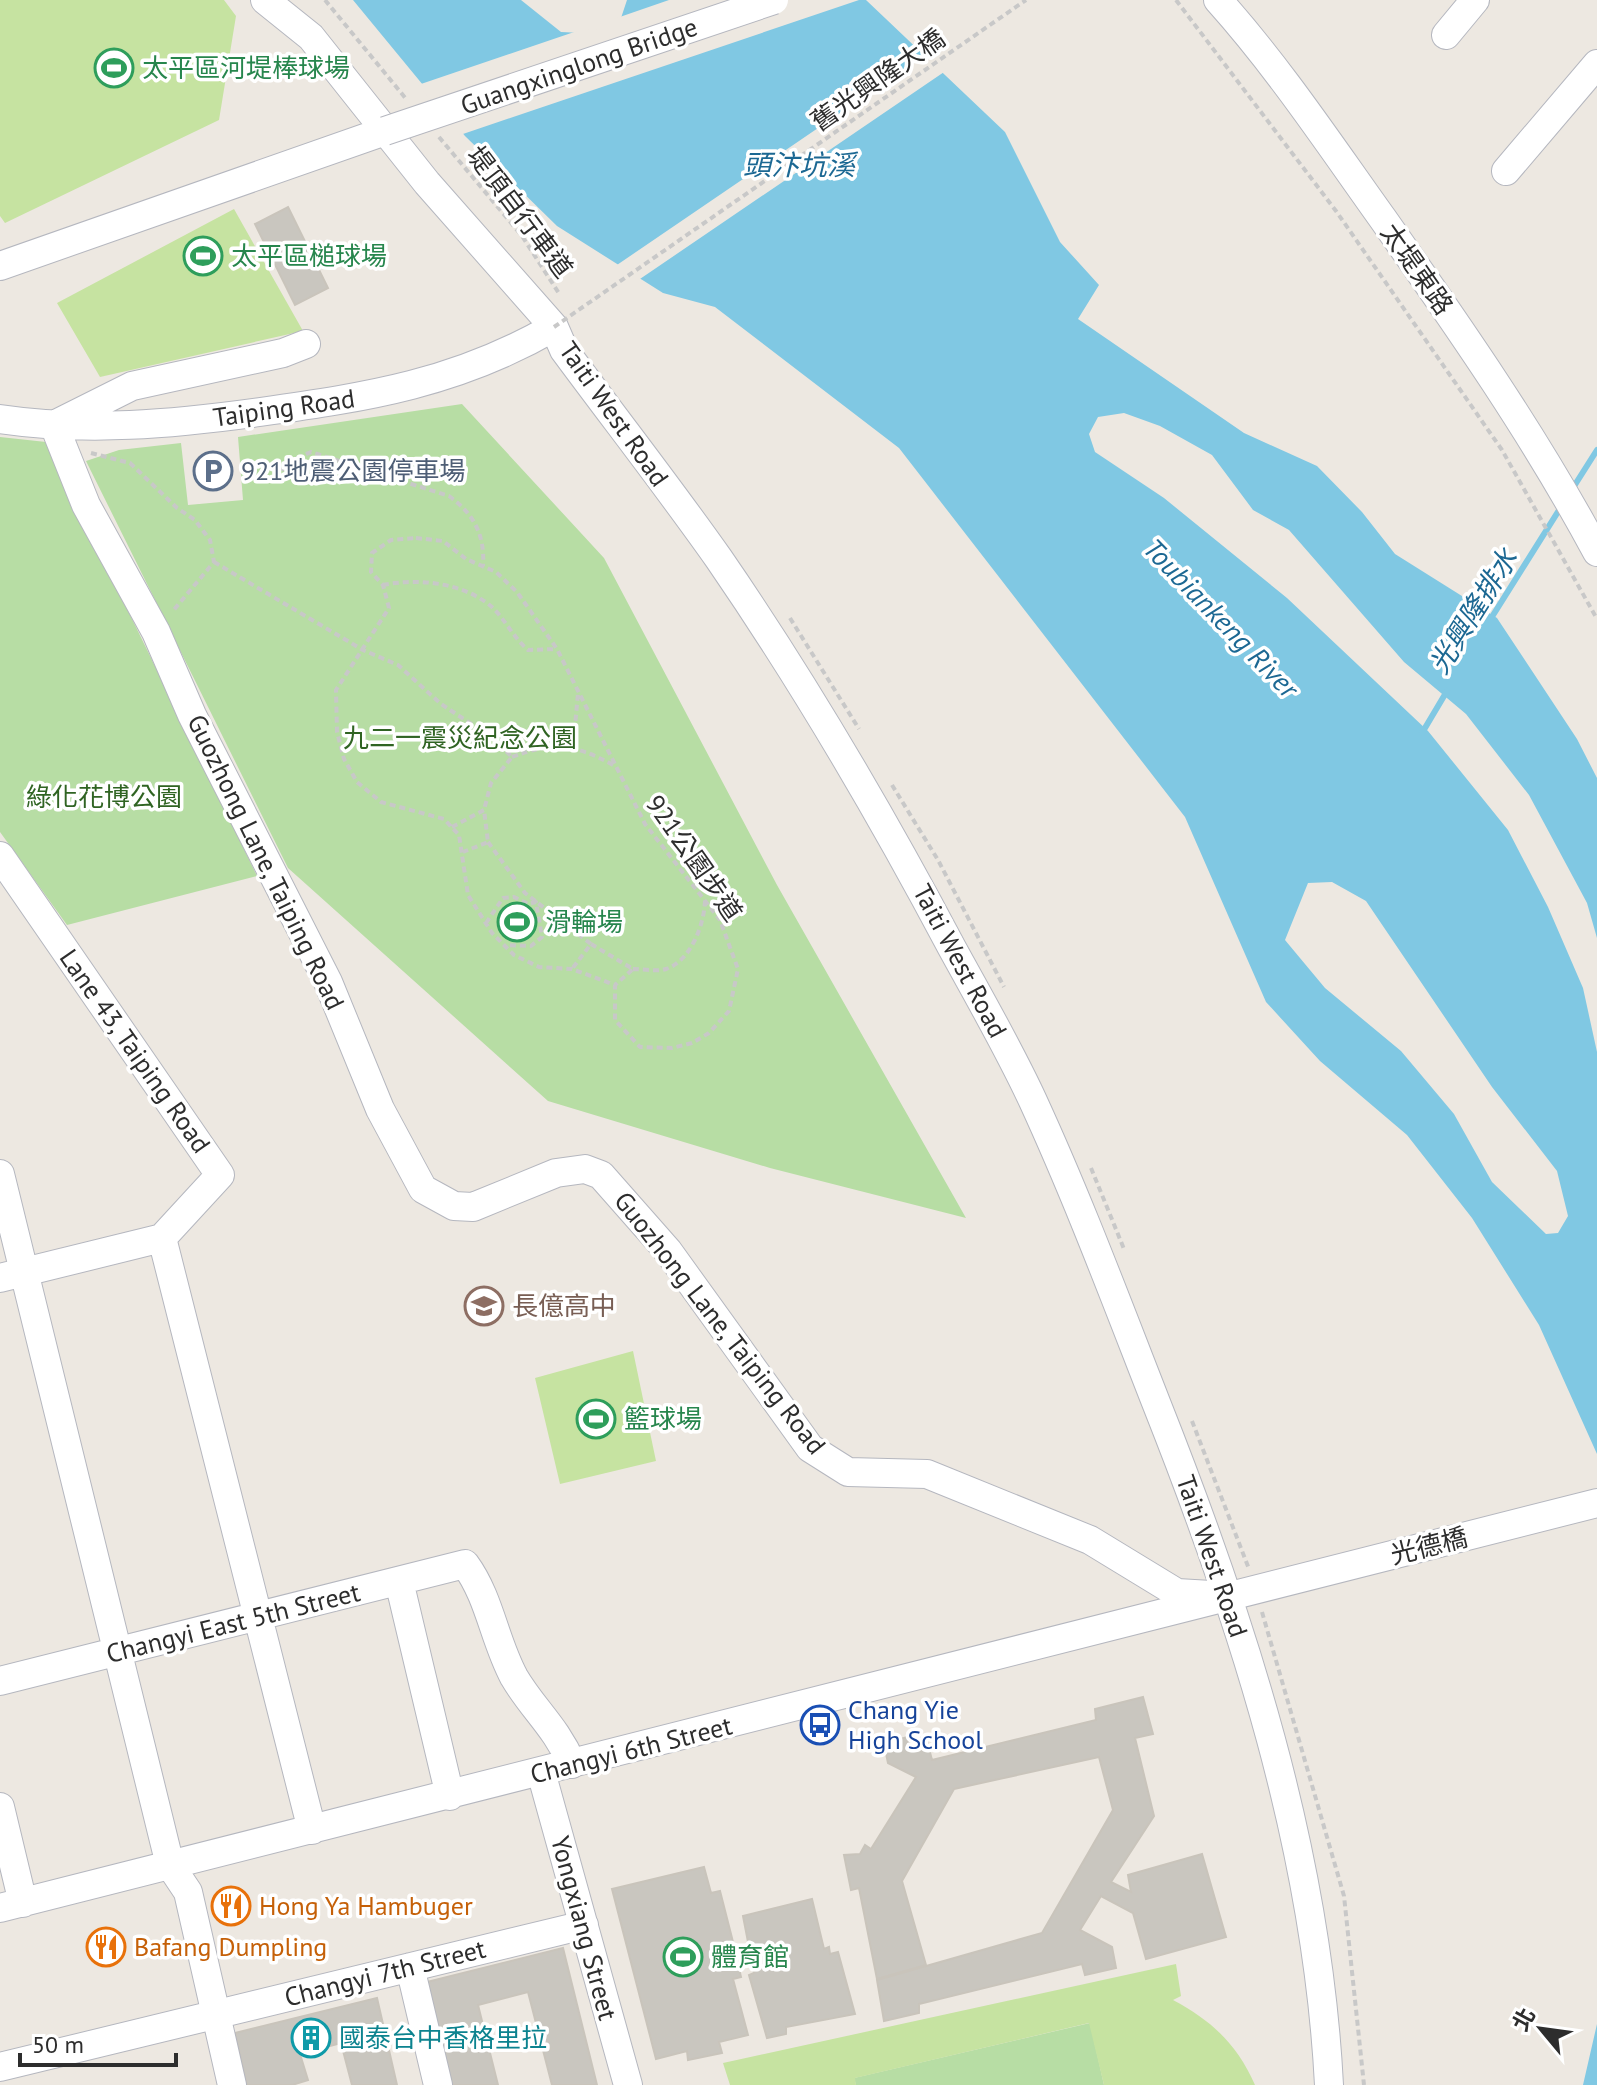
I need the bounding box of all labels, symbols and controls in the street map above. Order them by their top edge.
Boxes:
street label: Guangxinglong Bridge [456,9,702,122]
street label: 舊光興隆大橋 [804,21,951,138]
sports icon: 太平區河堤棒球場 [93,47,135,89]
place label: 太平區河堤棒球場 [142,51,350,84]
street label: 堤頂自行車道 [460,139,581,284]
water label: 頭汴坑溪 [743,146,859,183]
street label: 太堤東路 [1374,217,1461,321]
sports icon: 太平區槌球場 [182,235,224,277]
place label: 太平區槌球場 [231,239,387,272]
street label: Taiti West Road [552,335,676,492]
street label: Taiping Road [211,381,357,434]
parking icon: 921地震公園停車場 [192,450,234,492]
place label: 921地震公園停車場 [241,454,466,487]
water label: Toubiankeng River [1136,530,1308,707]
water label: 光興隆排水 [1420,540,1526,680]
street label: Guozhong Lane, Taiping Road [181,709,352,1015]
park label: 九二一震災紀念公園 [343,721,577,754]
park label: 綠化花博公園 [26,780,182,813]
street label: 921公園步道 [639,788,750,927]
street label: Taiti West Road [906,878,1015,1043]
sports icon: 滑輪場 [496,901,538,943]
place label: 滑輪場 [545,905,623,938]
street label: Lane 43, Taiping Road [53,942,218,1159]
street label: Guozhong Lane, Taiping Road [608,1185,833,1461]
school or university icon: 長億高中 [463,1285,505,1327]
place label: 長億高中 [512,1289,616,1322]
sports icon: 籃球場 [575,1398,617,1440]
place label: 籃球場 [624,1402,702,1435]
street label: Taiti West Road [1169,1470,1256,1641]
street label: 光德橋 [1387,1520,1471,1571]
street label: Changyi East 5th Street [103,1575,363,1670]
place label: Chang Yie High School [848,1693,983,1756]
bus stop icon: Chang Yie High School [799,1704,841,1746]
street label: Changyi 6th Street [527,1708,735,1791]
street label: Yongxiang Street [544,1832,625,2024]
restaurant icon: Hong Ya Hambuger [210,1885,252,1927]
place label: Hong Ya Hambuger [259,1889,473,1922]
restaurant icon: Bafang Dumpling [85,1926,127,1968]
place label: Bafang Dumpling [134,1930,327,1963]
street label: Changyi 7th Street [281,1932,489,2013]
sports icon: 體育館 [662,1936,704,1978]
place label: 體育館 [711,1940,789,1973]
north arrow [1501,1989,1581,2069]
text: 北 [1506,2003,1541,2036]
scale bar [20,2017,176,2067]
building icon: 國泰台中香格里拉 [290,2017,332,2059]
place label: 國泰台中香格里拉 [339,2021,547,2054]
text: 50 m [32,2029,84,2060]

